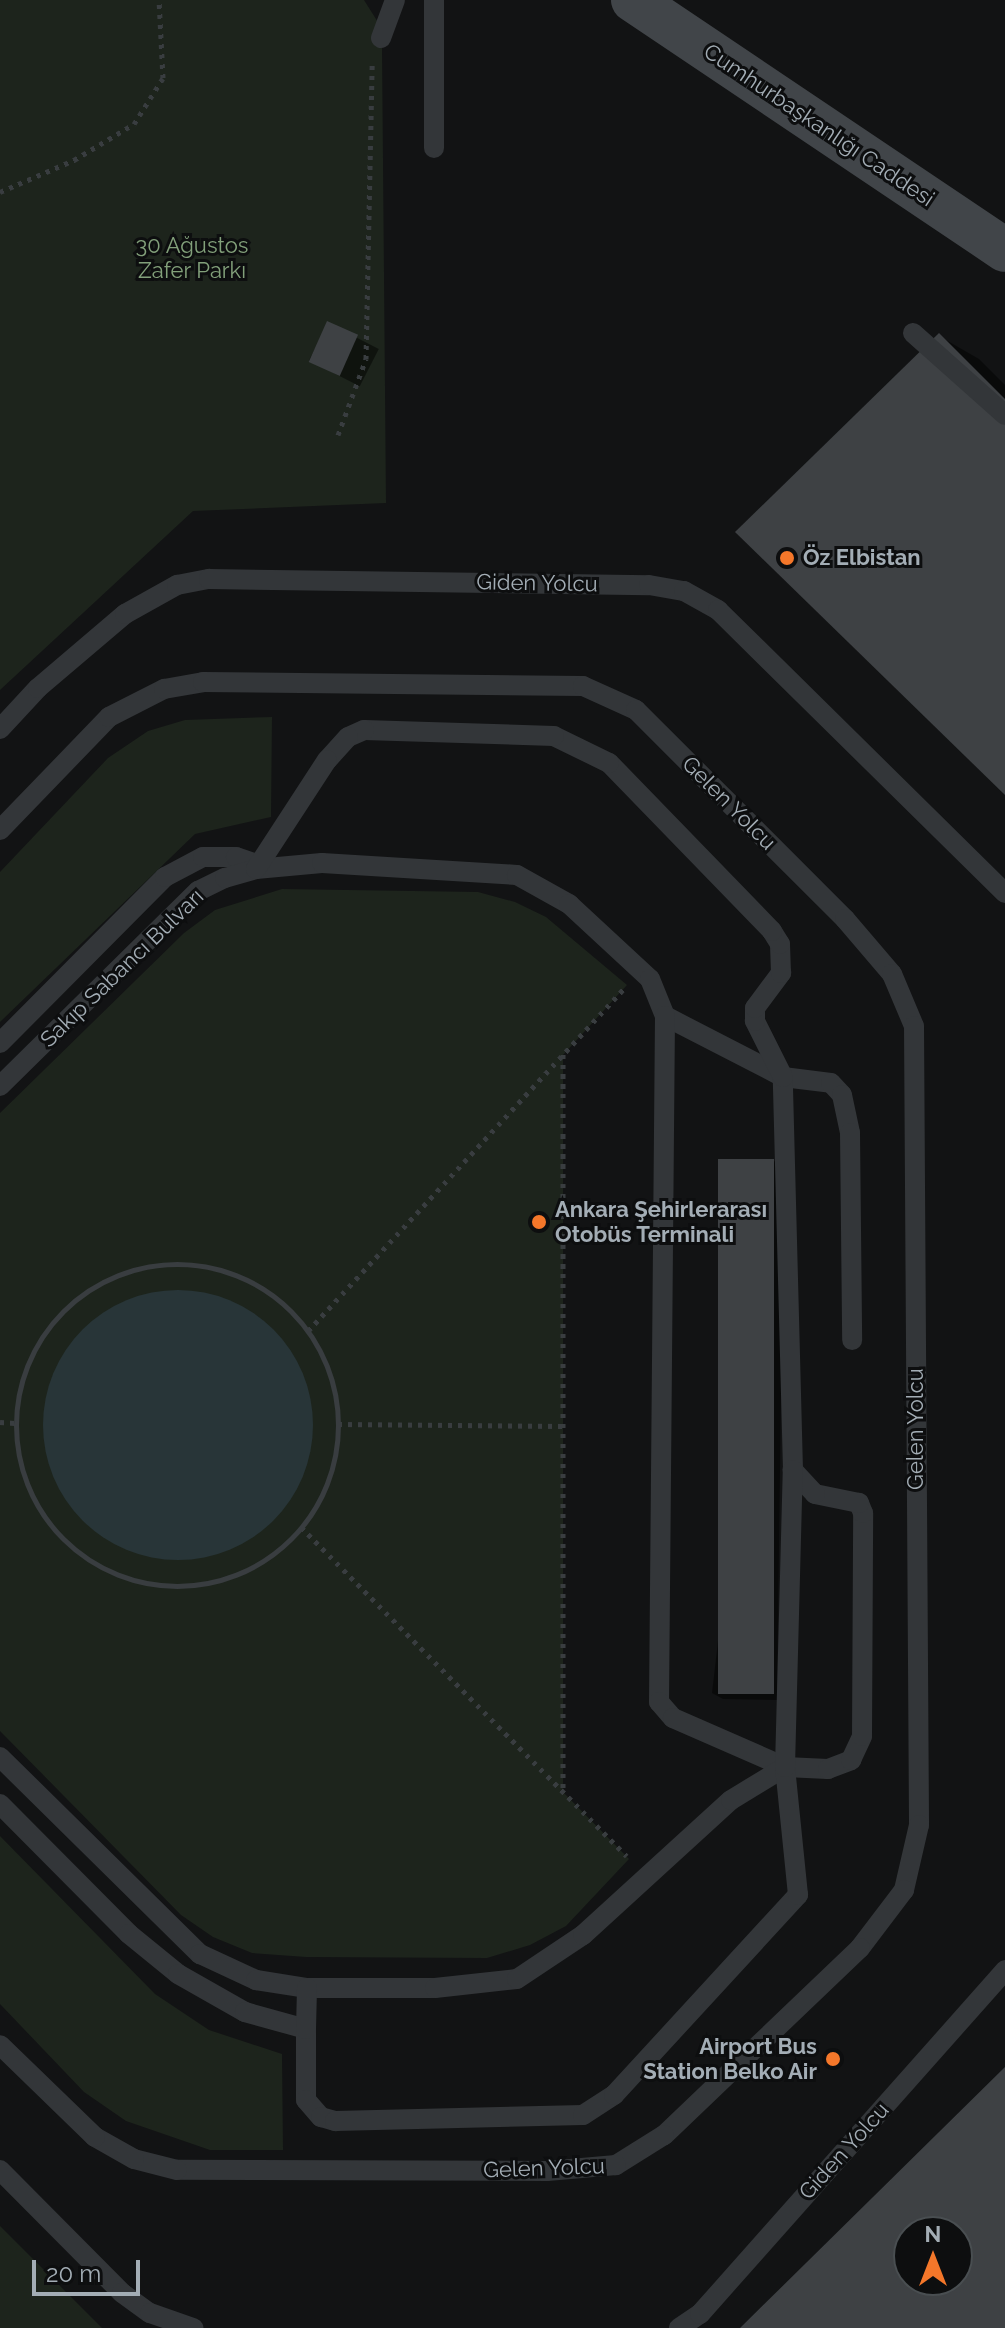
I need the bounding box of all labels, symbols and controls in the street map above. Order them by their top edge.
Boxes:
street label: Cumhurbaşkanlığı Caddesi [699,38,939,212]
park label: 30 Ağustos Zafer Parkı [135,232,249,284]
place label: Öz Elbistan [803,545,921,571]
marker: Öz Elbistan [778,549,796,567]
street label: Giden Yolcu [476,569,598,597]
street label: Gelen Yolcu [676,750,782,856]
street label: Sakıp Sabancı Bulvarı [35,883,209,1053]
place label: Ankara Şehirlerarası Otobüs Terminali [555,1196,767,1248]
marker: Ankara Şehirlerarası Otobüs Terminali [530,1213,548,1231]
street label: Gelen Yolcu [903,1368,929,1490]
place label: Airport Bus Station Belko Air [643,2033,817,2084]
marker: Airport Bus Station Belko Air [824,2050,842,2068]
street label: Giden Yolcu [793,2097,895,2205]
street label: Gelen Yolcu [482,2153,606,2183]
north arrow [893,2216,973,2296]
text: N [925,2221,941,2247]
scale bar [36,2244,144,2294]
text: 20 m [46,2259,101,2288]

